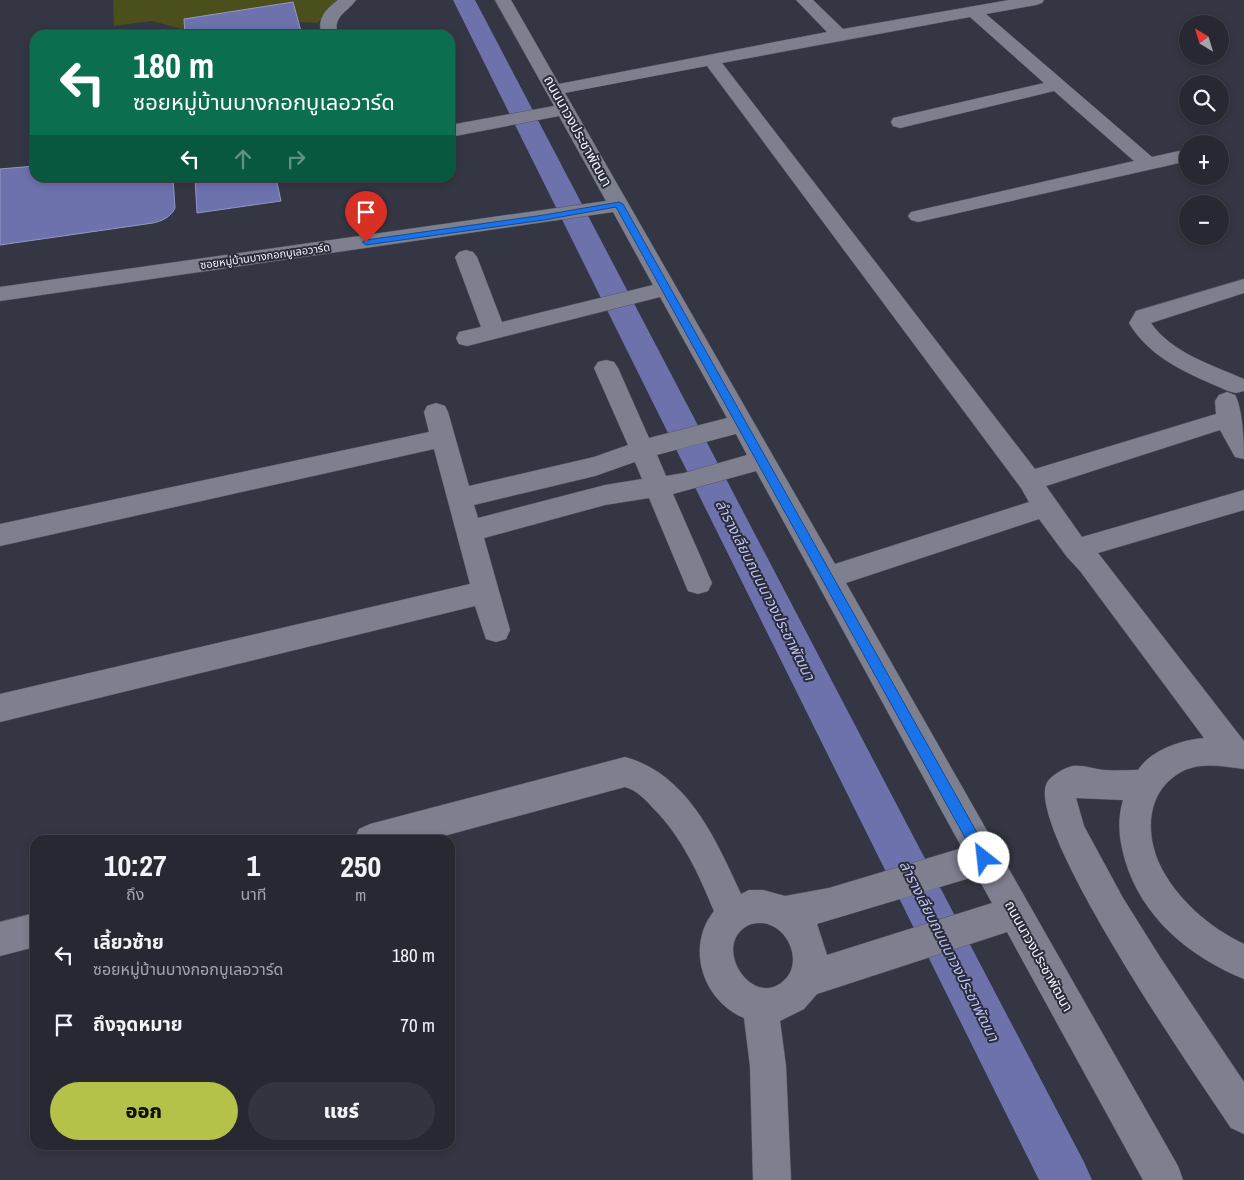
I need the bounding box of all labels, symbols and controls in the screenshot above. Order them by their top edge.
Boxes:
north arrow [1179,15,1229,65]
map controls [1179,15,1229,245]
text: 180 m [133,42,214,89]
icon: left [50,50,115,115]
street label: ถนนนาวงประชาพัฒนา [540,72,616,190]
button: search [1179,75,1229,125]
text: ซอยหมู่บ้านบางกอกบูเลอวาร์ด [133,87,395,117]
button: + [1179,135,1229,185]
icon: left [176,145,204,173]
icon: ahead [229,145,257,173]
icon: right [282,145,310,173]
pin [345,191,387,242]
button: − [1179,195,1229,245]
icon: arrive [352,198,380,226]
street label: ซอยหมู่บ้านบางกอกบูเลอวาร์ด [199,240,331,272]
water label: ลำรางเลียบถนนนาวงประชาพัฒนา [711,496,821,685]
position arrow [957,831,1009,883]
text: 10:27 [104,845,167,885]
text: 1 [247,845,260,885]
text: 250 [340,846,381,886]
water label: ลำรางเลียบถนนนาวงประชาพัฒนา [895,857,1005,1046]
text: ถึง [126,883,144,905]
text: นาที [240,883,266,905]
text: m [355,884,366,906]
street label: ถนนนาวงประชาพัฒนา [1001,897,1077,1015]
text: เลี้ยวซ้าย [93,929,164,955]
icon: left [50,941,78,969]
text: 180 m [392,942,435,968]
text: ซอยหมู่บ้านบางกอกบูเลอวาร์ด [93,958,283,980]
icon: arrive [50,1011,78,1039]
text: ถึงจุดหมาย [93,1011,183,1037]
text: 70 m [400,1012,435,1038]
button: ออก [50,1082,238,1140]
button: แชร์ [248,1082,435,1140]

